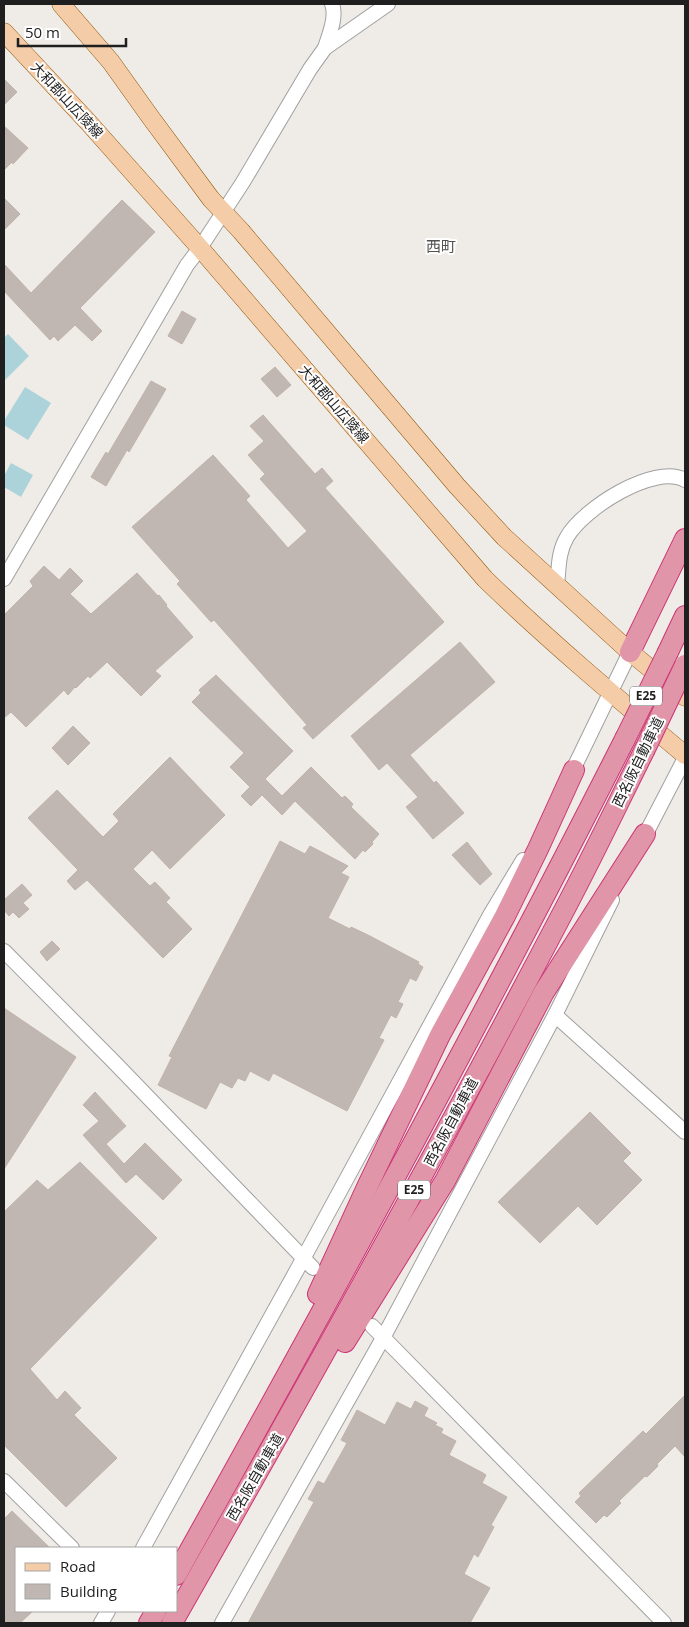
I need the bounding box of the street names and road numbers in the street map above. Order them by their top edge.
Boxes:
street label: 大和郡山広陵線 [27,57,108,142]
street label: 大和郡山広陵線 [295,360,374,447]
road number: E25 [630,686,662,706]
street label: 西名阪自動車道 [608,714,668,810]
street label: 西名阪自動車道 [419,1074,482,1169]
road number: E25 [398,1180,430,1200]
street label: 西名阪自動車道 [222,1430,287,1524]

